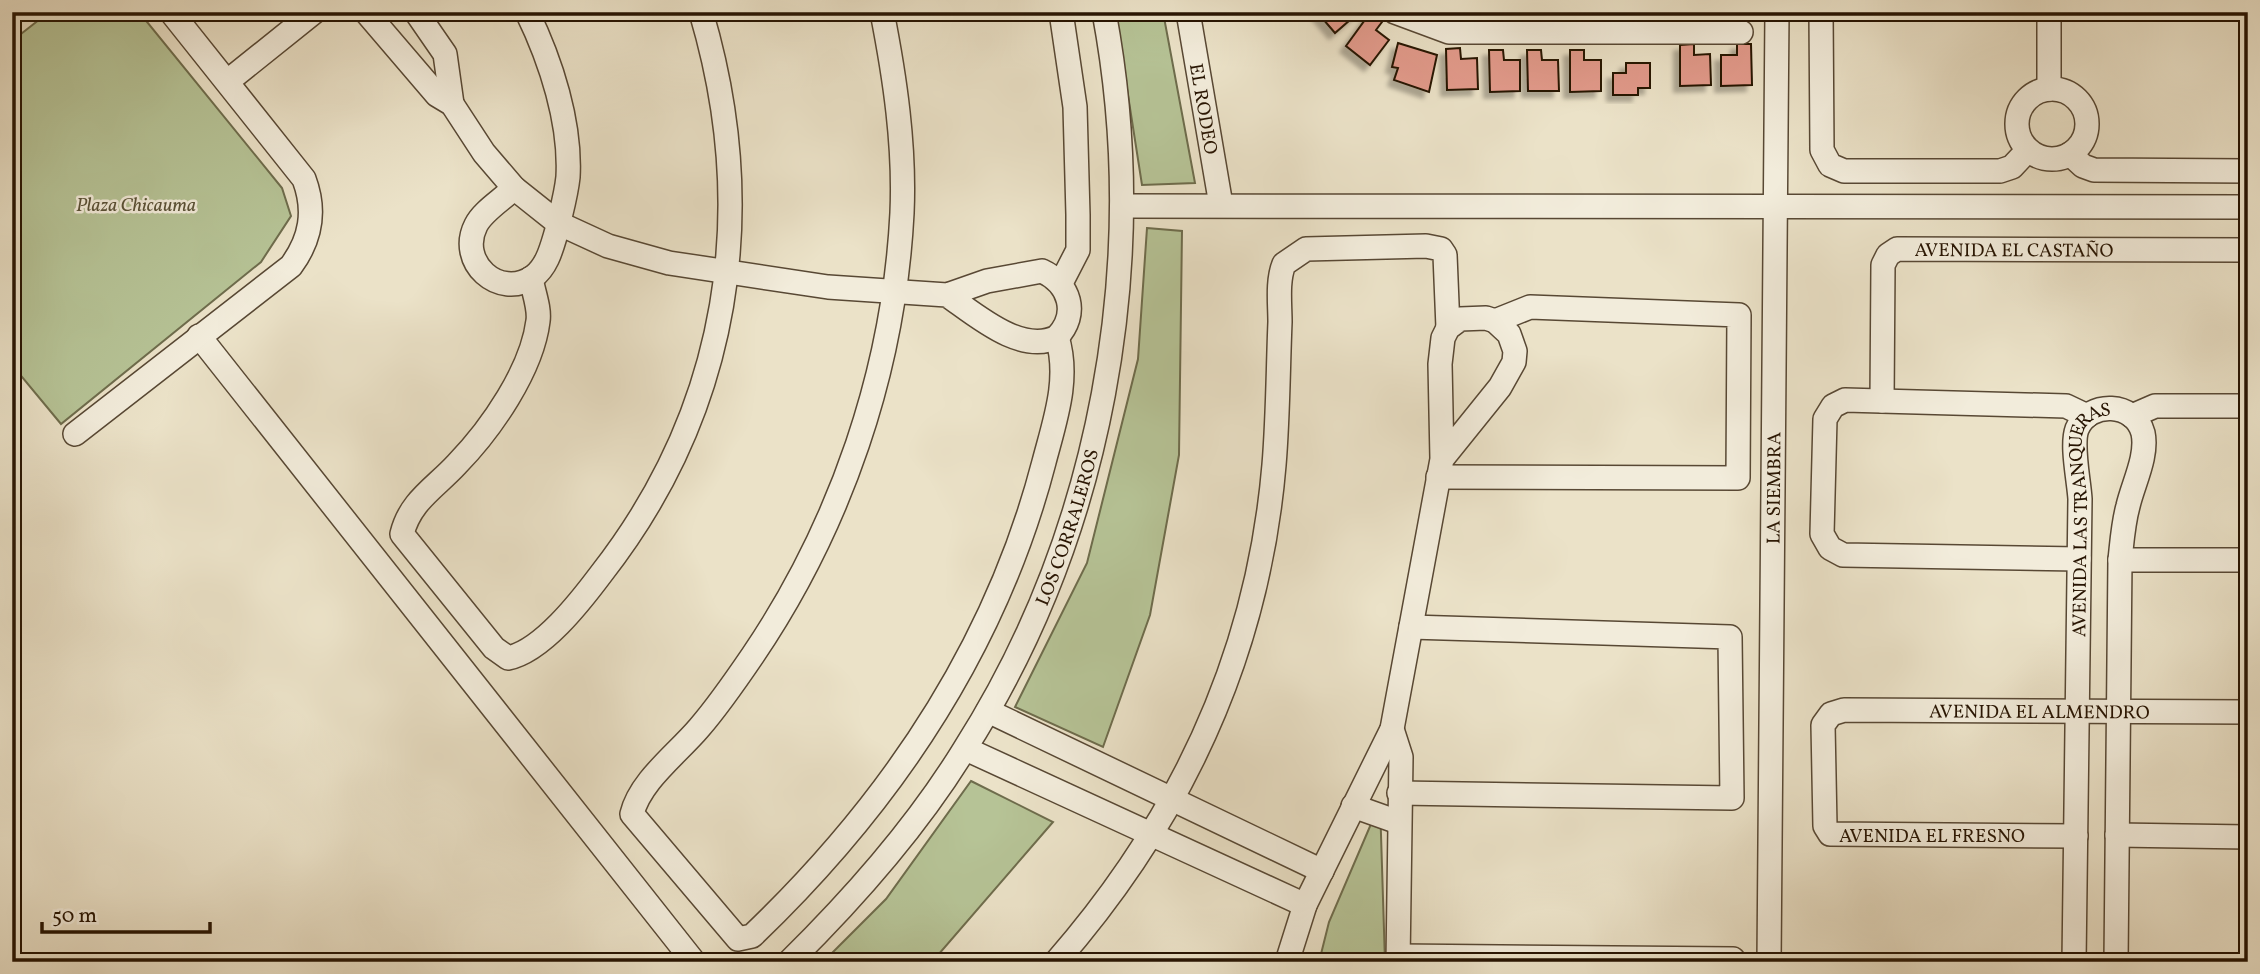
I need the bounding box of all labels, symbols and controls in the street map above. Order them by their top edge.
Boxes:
street label: EL RODEO [1182,61,1223,157]
park label: Plaza Chicauma [76,193,196,219]
street label: AVENIDA EL CASTAÑO [1915,238,2114,265]
street label: AVENIDA LAS TRANQUERAS [2064,397,2112,637]
street label: LA SIEMBRA [1762,432,1788,544]
street label: LOS CORRALEROS [1030,446,1106,610]
street label: AVENIDA EL ALMENDRO [1929,699,2150,727]
street label: AVENIDA EL FRESNO [1839,824,2025,850]
scale bar [42,890,210,934]
text: 50 m [52,902,97,931]

